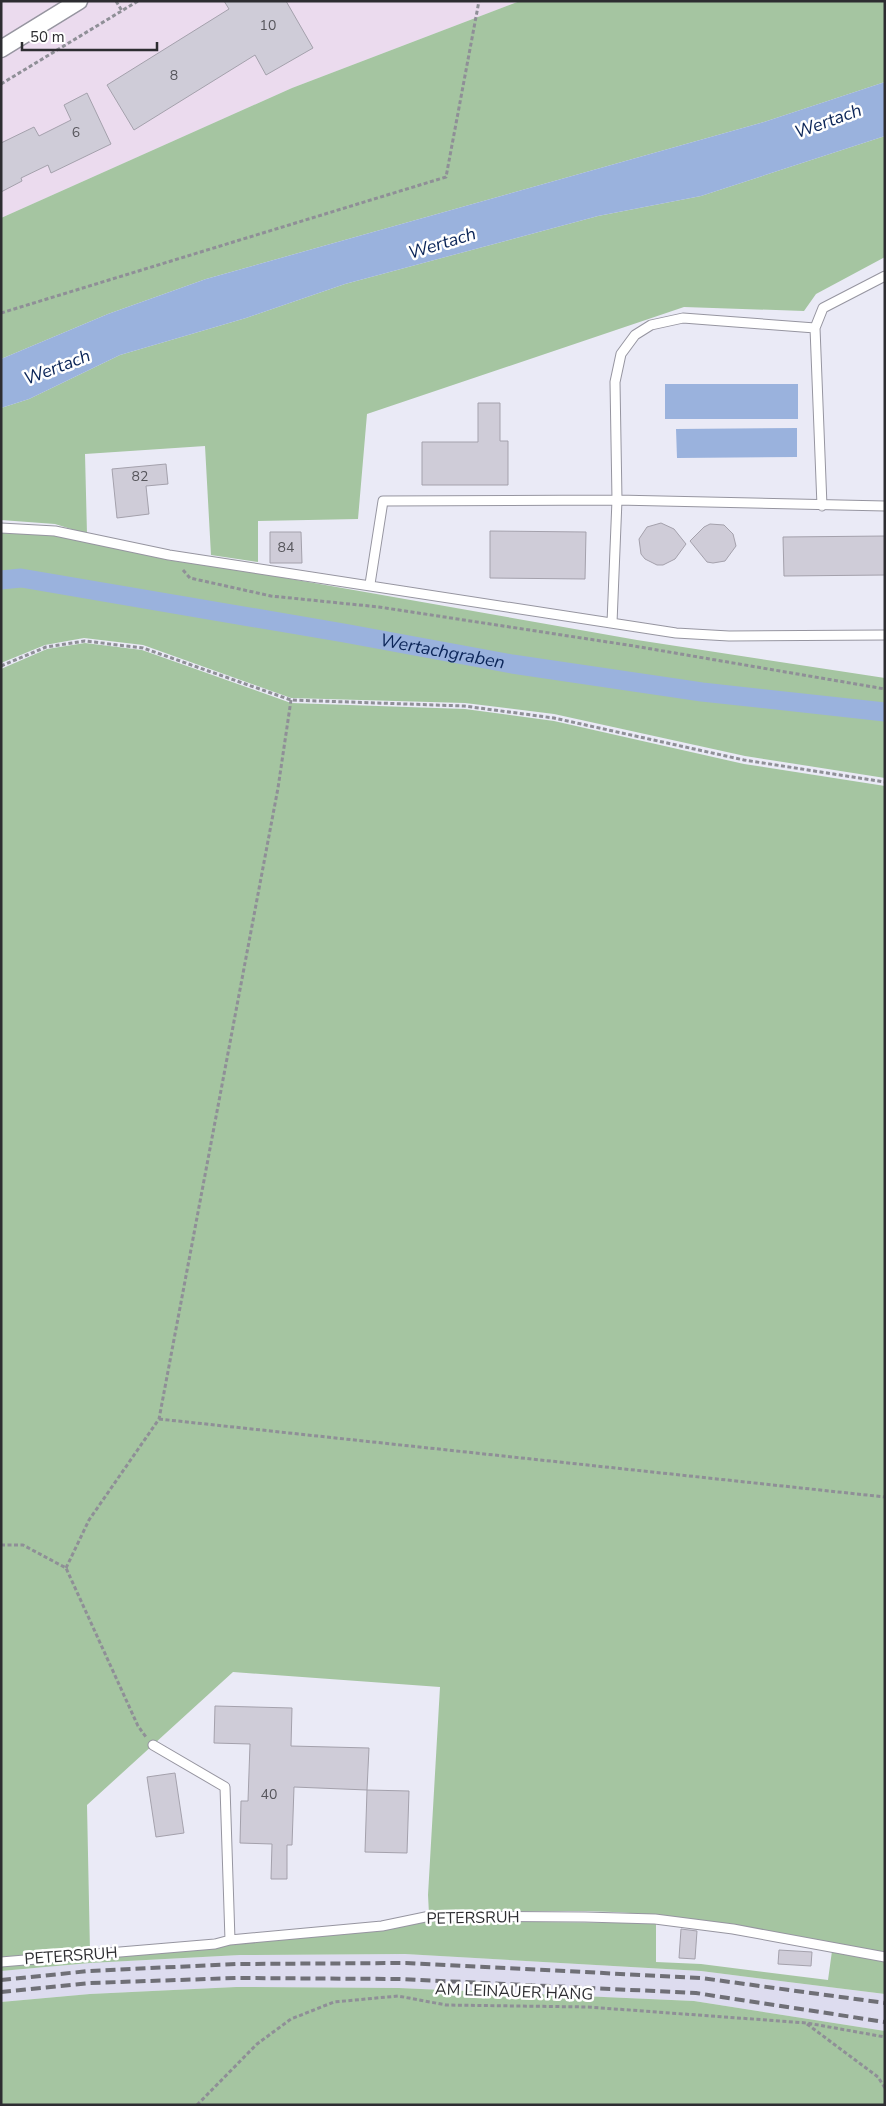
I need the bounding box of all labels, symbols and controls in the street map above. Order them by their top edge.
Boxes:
house number: 10 [260,16,276,35]
scale bar [22,20,158,52]
text: 50 m [30,27,65,47]
house number: 8 [170,66,178,85]
water label: Wertach [791,98,865,144]
house number: 6 [72,123,80,142]
water label: Wertach [405,221,479,265]
water label: Wertach [20,343,94,391]
house number: 82 [132,467,148,486]
house number: 84 [278,538,294,557]
water label: Wertachgraben [378,628,507,674]
house number: 40 [261,1785,277,1804]
street label: PETERSRUH [426,1906,520,1930]
street label: PETERSRUH [24,1942,118,1970]
street label: AM LEINAUER HANG [435,1978,593,2006]

